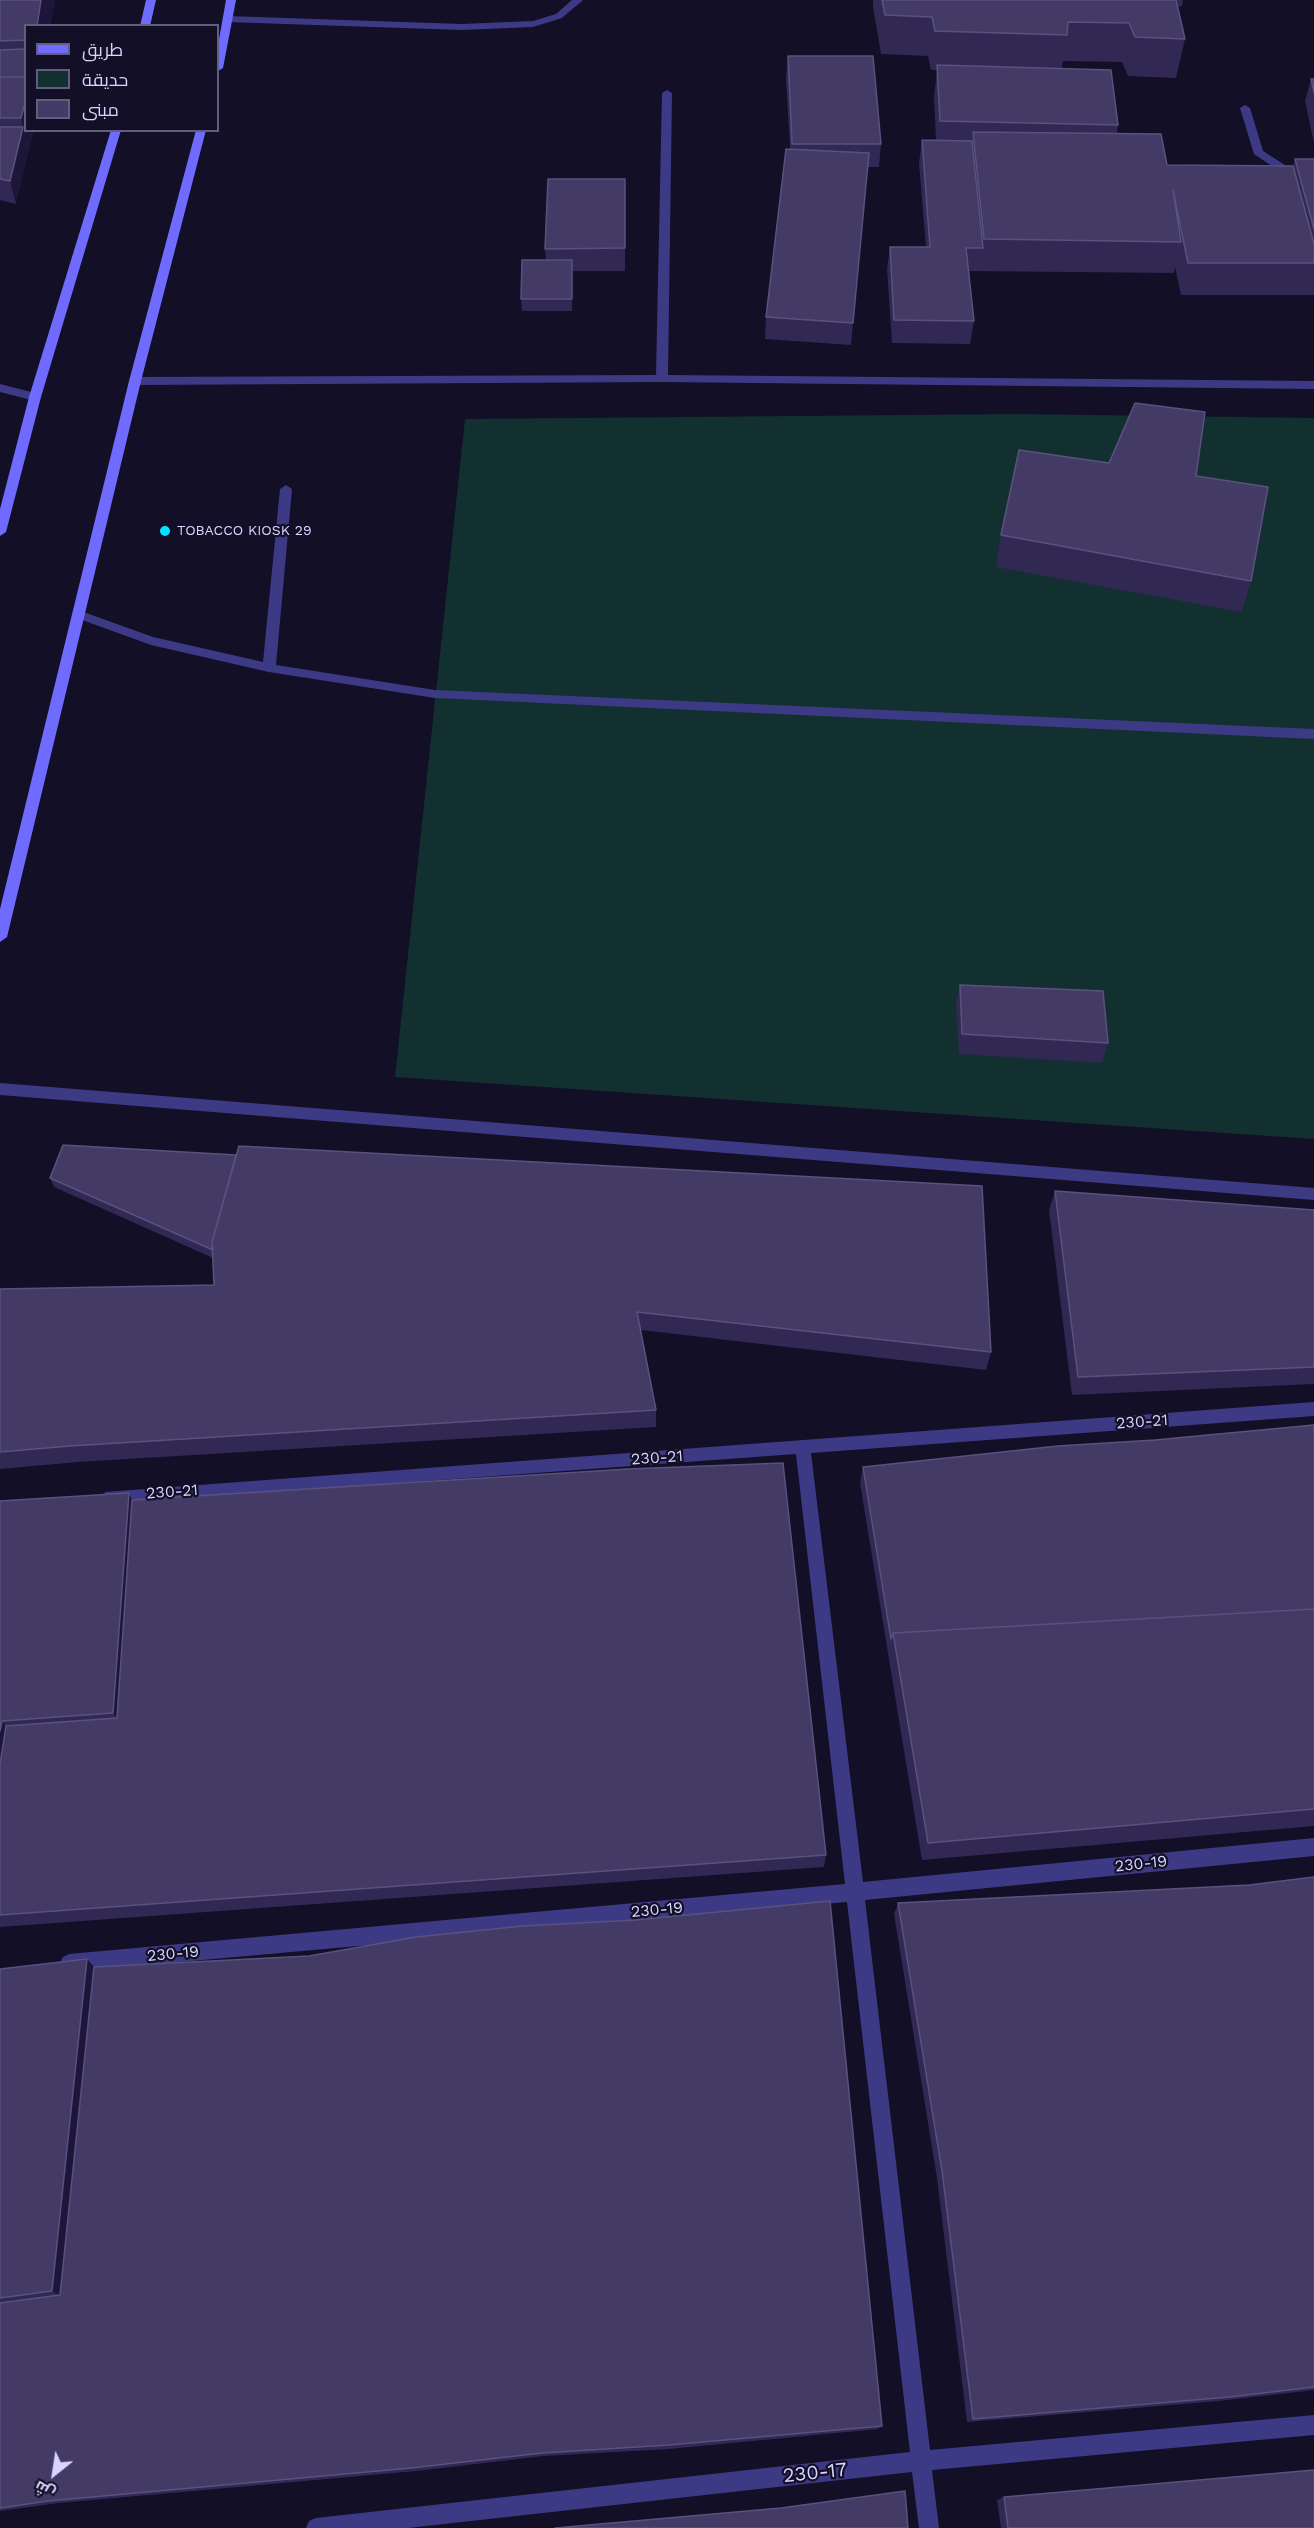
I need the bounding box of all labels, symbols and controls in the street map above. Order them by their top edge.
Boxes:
legend [24,24,219,132]
text: طريق [82,39,123,60]
text: حديقة [82,69,128,90]
text: مبنى [82,99,119,120]
place label: TOBACCO KIOSK 29 [177,523,312,539]
marker: TOBACCO KIOSK 29 [158,524,172,538]
street label: 230-21 [1116,1411,1168,1433]
street label: 230-21 [631,1447,683,1469]
street label: 230-21 [146,1481,198,1503]
street label: 230-19 [1114,1852,1168,1876]
street label: 230-19 [630,1898,684,1922]
street label: 230-19 [146,1942,200,1966]
north arrow [24,2444,84,2504]
street label: 230-17 [782,2458,848,2488]
text: ش [31,2477,58,2503]

